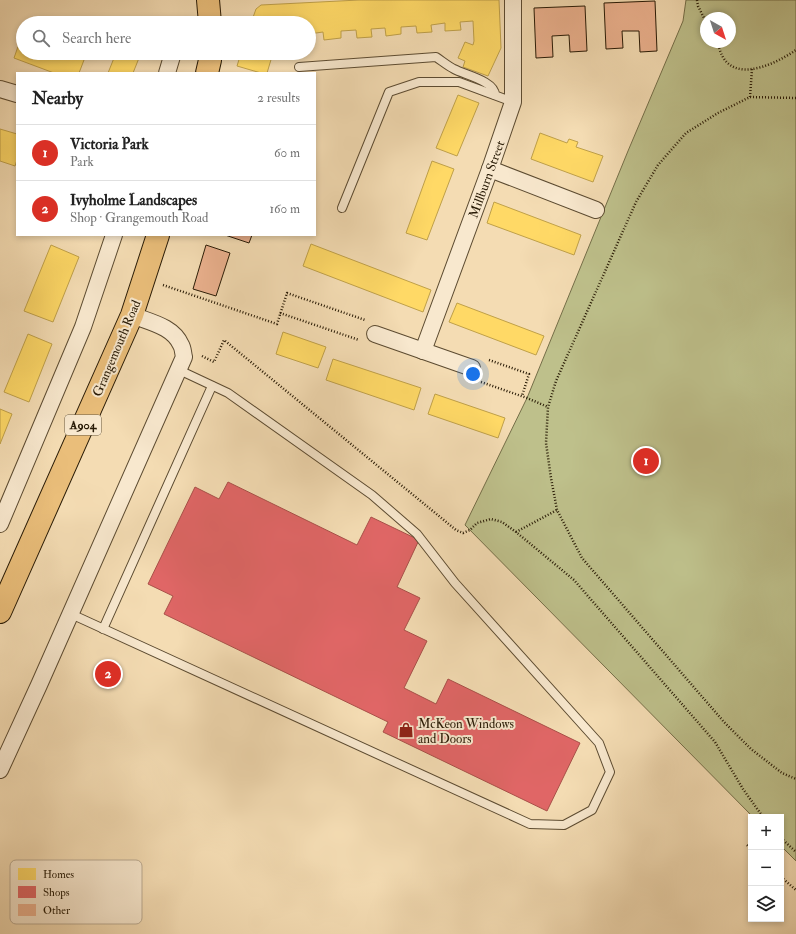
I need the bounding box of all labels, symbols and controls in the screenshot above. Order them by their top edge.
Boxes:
north arrow [700,12,736,48]
search box [16,16,316,60]
icon: search [30,27,52,49]
text: Search here [62,29,131,48]
text: Nearby [32,88,83,109]
text: 2 results [257,90,300,106]
text: Victoria Park [70,135,149,154]
street label: Millburn Street [466,138,508,220]
text: 1 [43,145,47,161]
text: 60 m [274,145,300,161]
text: Park [70,154,94,170]
text: Ivyholme Landscapes [70,191,197,210]
text: 2 [42,201,48,217]
text: 160 m [269,201,300,217]
text: Shop · Grangemouth Road [70,210,208,226]
street label: Grangemouth Road [89,297,145,399]
your location [463,364,483,384]
road number: A904 [65,415,101,435]
pin: 1 [633,446,659,476]
pin: 2 [95,659,121,689]
place label: McKeon Windows and Doors [418,716,515,747]
shop icon: McKeon Windows and Doors [397,721,415,739]
map controls [748,814,784,922]
button: + [748,814,784,850]
button: − [748,850,784,886]
legend [10,860,142,924]
text: Homes [43,868,74,881]
text: Shops [43,886,70,900]
button: layers [748,886,784,922]
text: Other [43,904,71,917]

